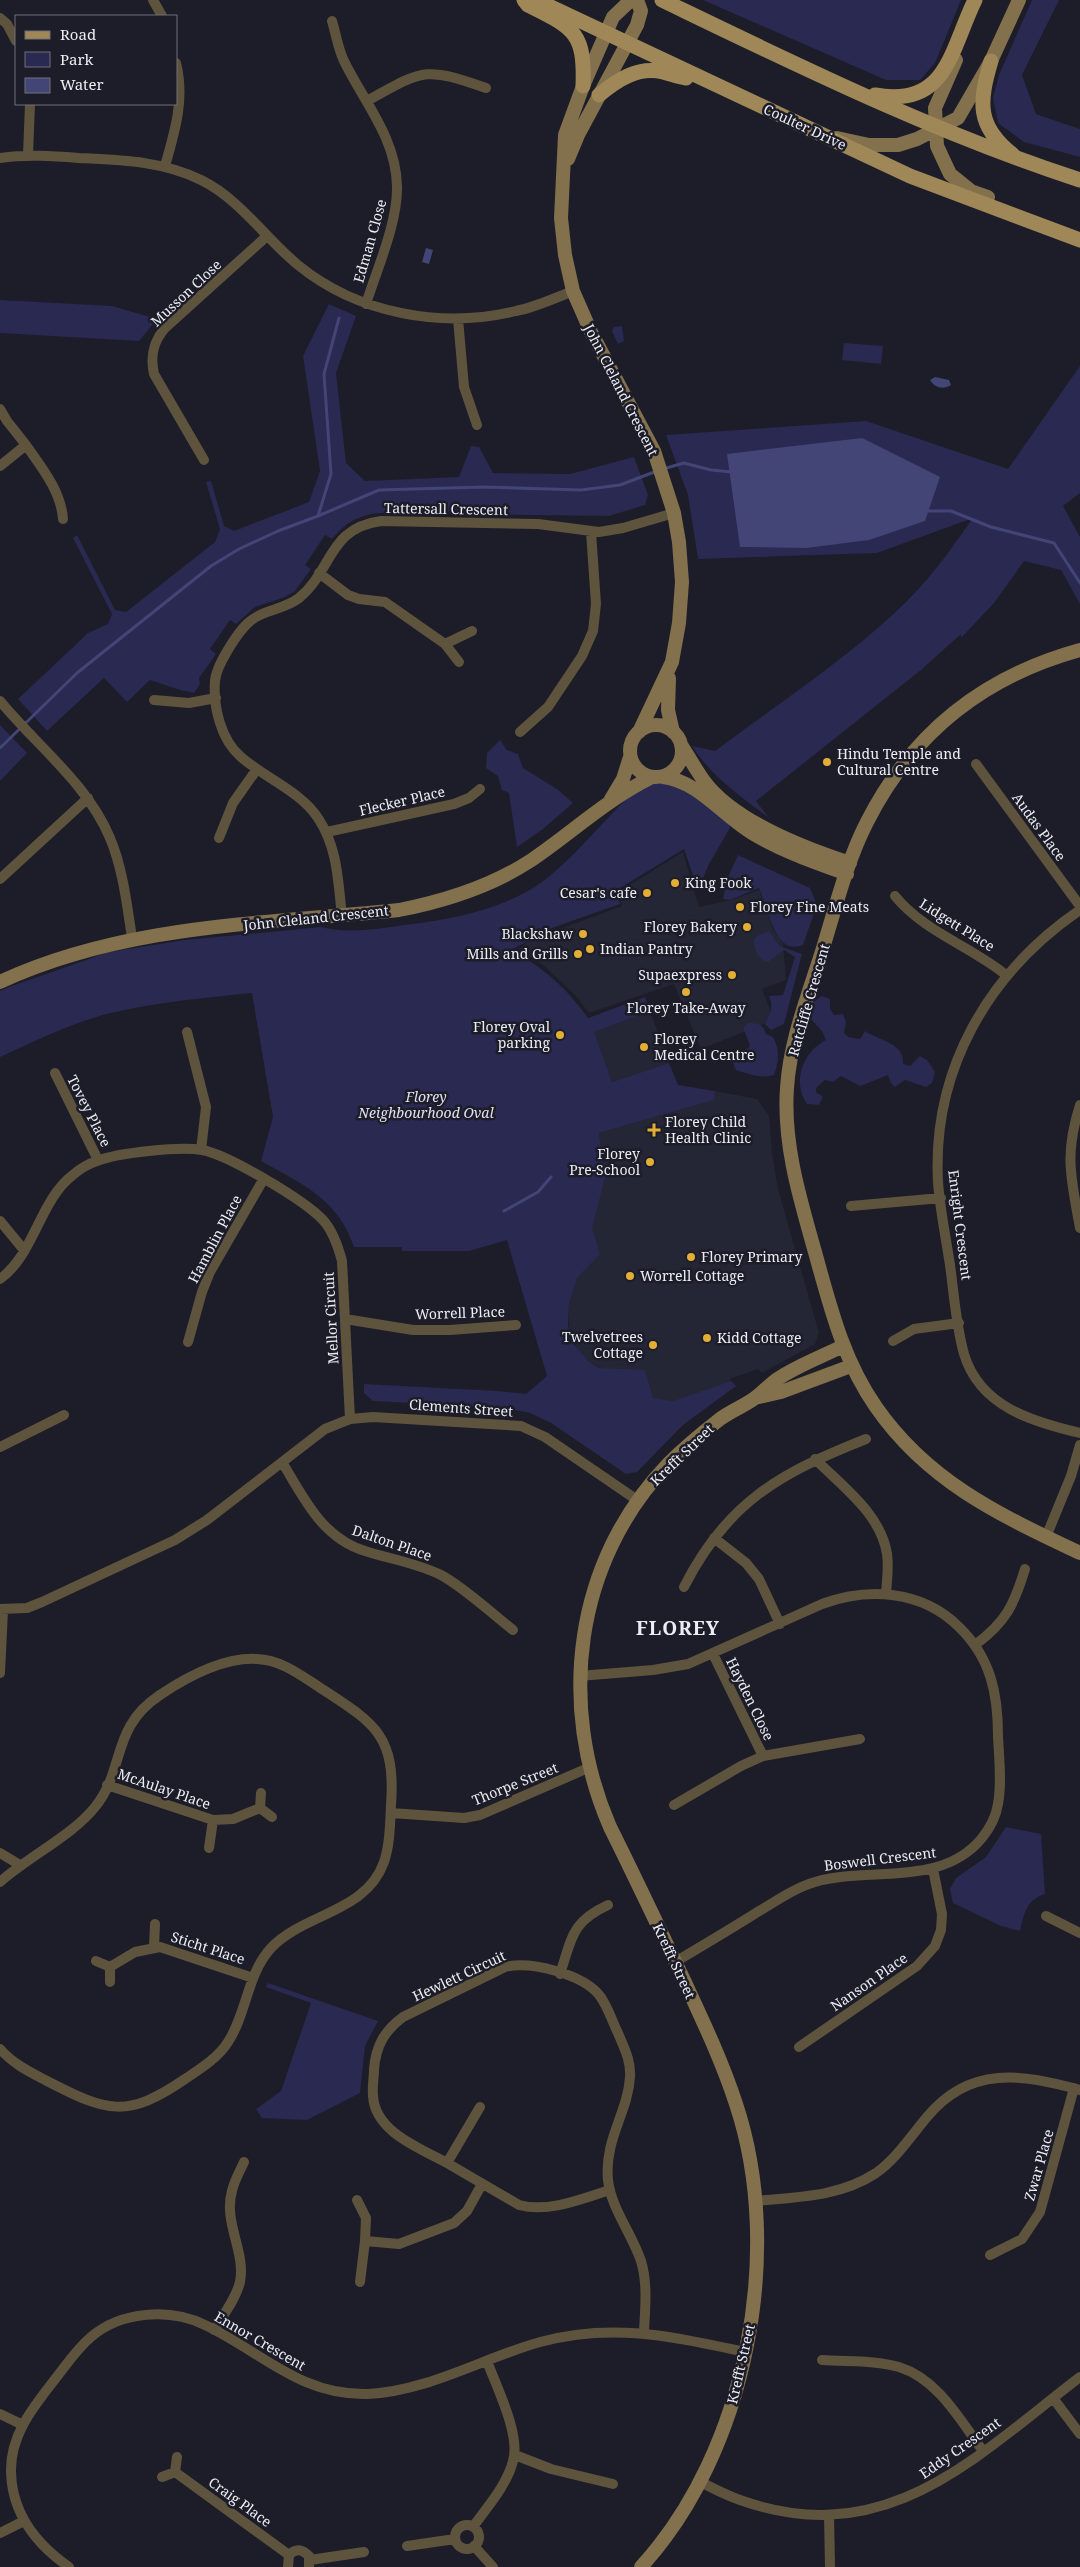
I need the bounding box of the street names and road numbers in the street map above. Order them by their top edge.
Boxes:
street label: Coulter Drive [761,99,850,154]
street label: Edman Close [349,197,390,285]
street label: Musson Close [146,255,225,330]
street label: John Cleland Crescent [579,320,663,459]
street label: Tattersall Crescent [384,498,508,519]
street label: Flecker Place [357,781,447,820]
street label: Audas Place [1008,789,1071,865]
street label: Lidgett Place [916,894,999,955]
street label: John Cleland Crescent [241,900,390,935]
street label: Ratcliffe Crescent [783,941,834,1058]
street label: Tovey Place [63,1072,116,1150]
street label: Enright Crescent [944,1169,977,1281]
street label: Hamblin Place [183,1191,246,1286]
street label: Mellor Circuit [319,1271,342,1365]
street label: Worrell Place [415,1301,505,1324]
street label: Clements Street [408,1394,514,1421]
street label: Krefft Street [646,1419,718,1490]
street label: Dalton Place [350,1520,435,1565]
street label: Hayden Close [722,1654,779,1743]
street label: Thorpe Street [469,1758,561,1809]
street label: McAulay Place [115,1764,213,1813]
street label: Boswell Crescent [823,1842,937,1875]
street label: Krefft Street [649,1920,700,2002]
street label: Sticht Place [169,1927,247,1968]
street label: Hewlett Circuit [409,1946,509,2005]
street label: Nanson Place [827,1948,911,2015]
street label: Zwar Place [1019,2127,1058,2203]
street label: Ennor Crescent [211,2307,309,2374]
street label: Krefft Street [722,2322,759,2406]
street label: Eddy Crescent [915,2413,1004,2483]
street label: Craig Place [205,2472,276,2531]

